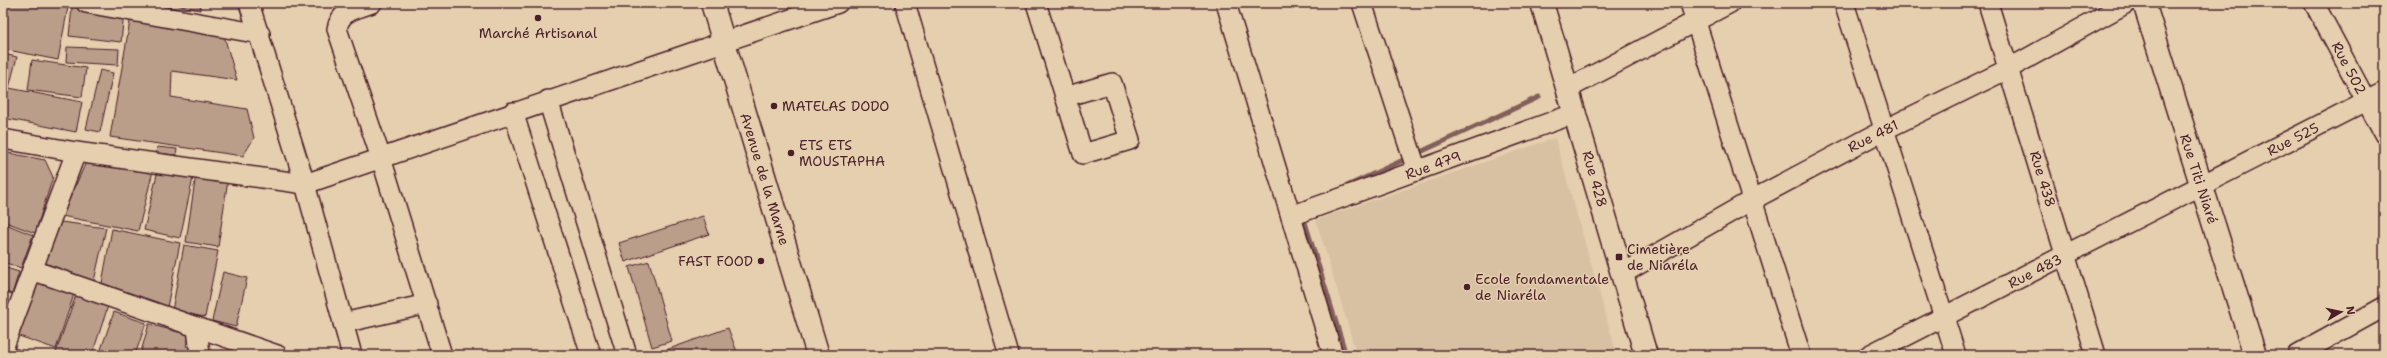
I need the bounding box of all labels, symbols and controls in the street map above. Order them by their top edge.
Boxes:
marker: Marché Artisanal [533,13,543,23]
place label: Marché Artisanal [479,24,598,42]
street label: Rue 502 [2328,39,2370,97]
place label: MATELAS DODO [782,97,889,115]
marker: MATELAS DODO [769,101,779,111]
street label: Avenue de la Marne [736,111,794,248]
street label: Rue 481 [1845,116,1901,156]
street label: Rue 525 [2264,118,2322,160]
street label: Rue Titi Niaré [2176,132,2222,226]
place label: ETS ETS MOUSTAPHA [799,136,885,170]
street label: Rue 479 [1403,147,1463,183]
marker: ETS ETS MOUSTAPHA [786,148,796,158]
street label: Rue 428 [1578,149,1612,209]
street label: Rue 438 [2026,149,2060,209]
place label: Cimetière de Niaréla [1627,240,1698,274]
street label: Rue 483 [2005,250,2065,292]
place label: FAST FOOD [678,252,753,270]
marker: Cimetière de Niaréla [1614,252,1624,262]
marker: FAST FOOD [756,256,766,266]
place label: Ecole fondamentale de Niaréla [1475,270,1609,304]
marker: Ecole fondamentale de Niaréla [1462,282,1472,292]
north arrow [2321,292,2361,332]
text: N [2342,305,2359,316]

